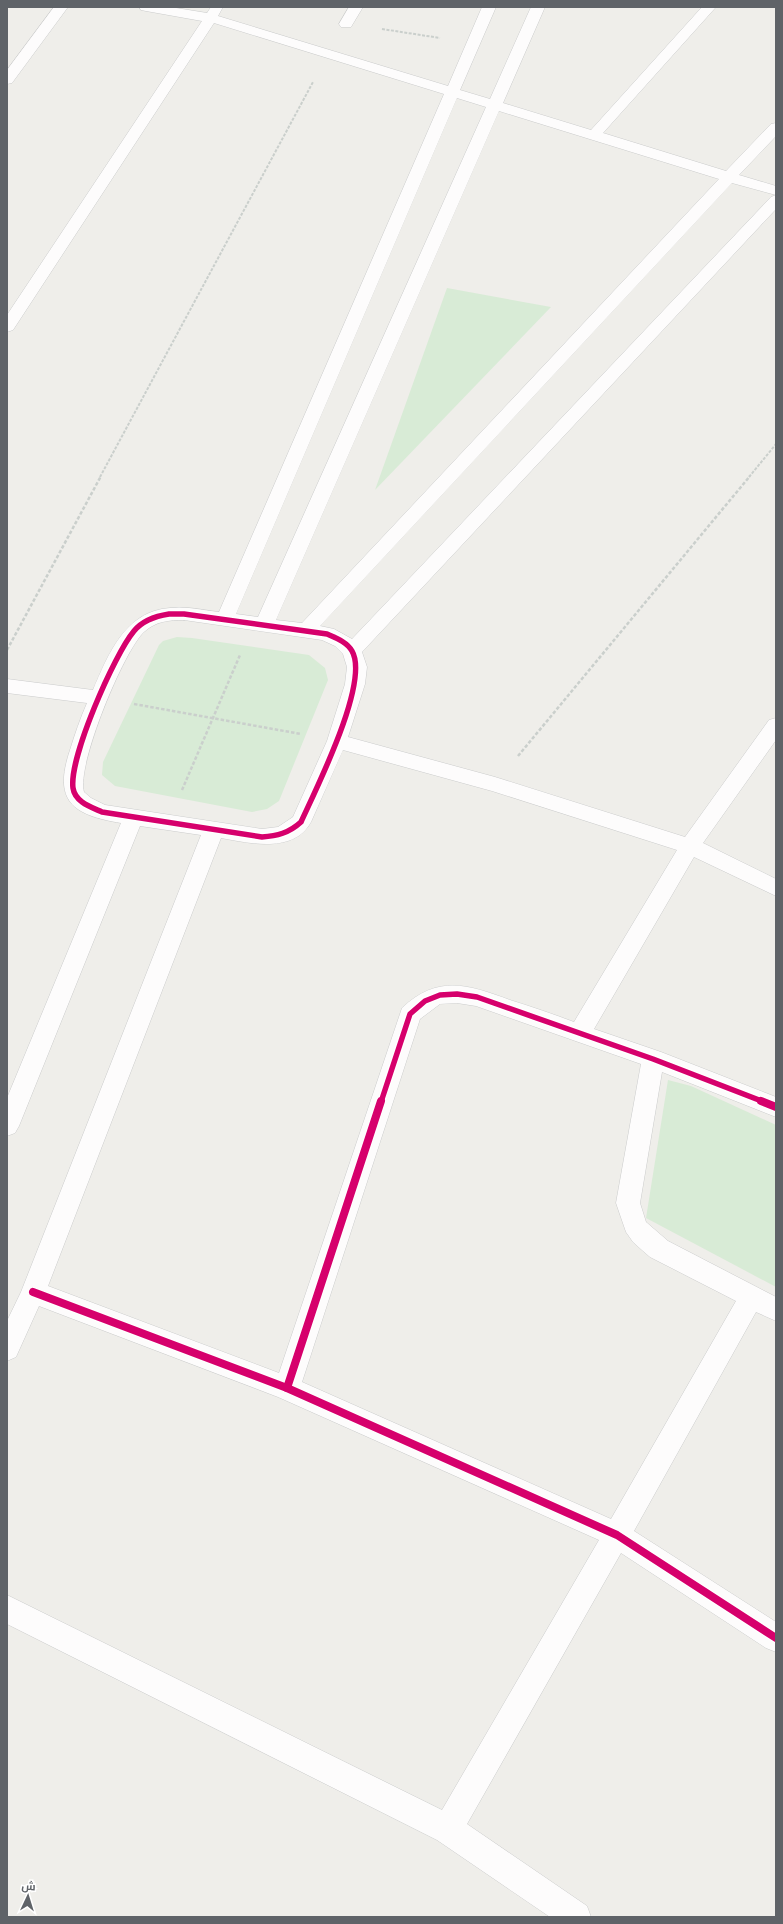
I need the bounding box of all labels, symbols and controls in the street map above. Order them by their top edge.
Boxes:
north arrow [8,1876,48,1916]
text: ش [21,1880,36,1893]

